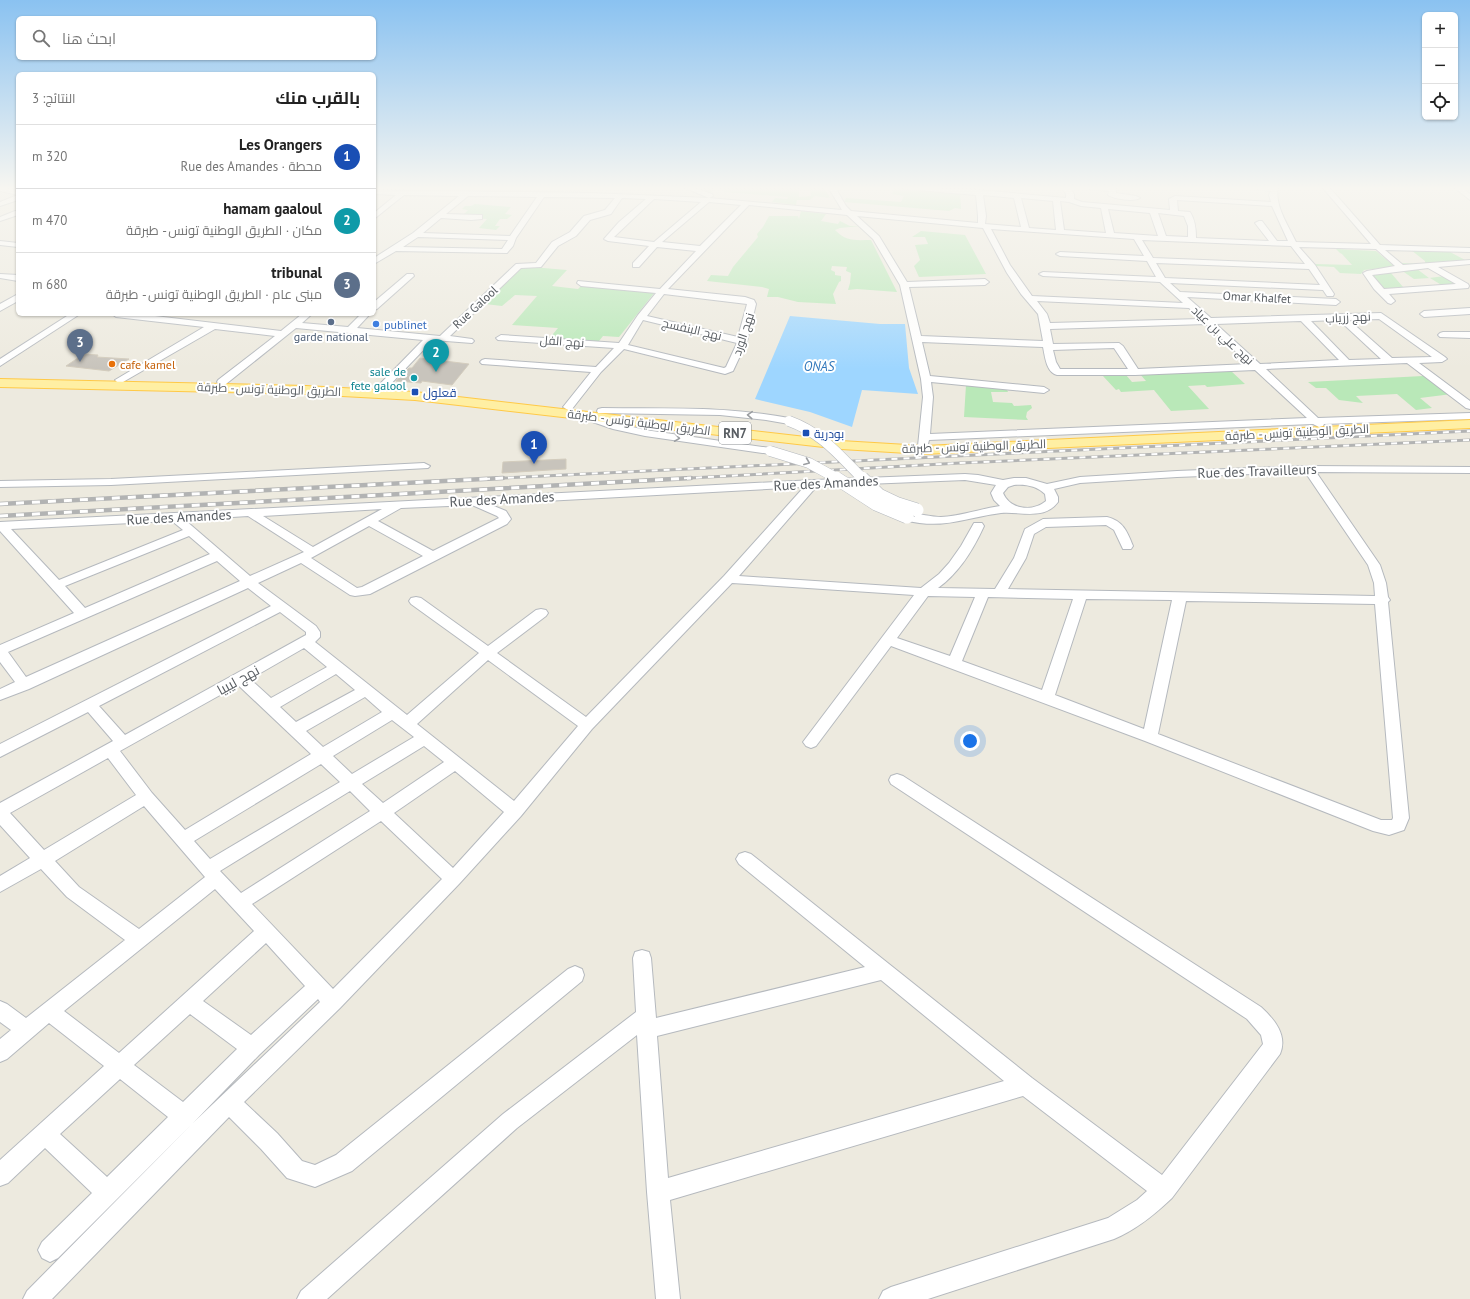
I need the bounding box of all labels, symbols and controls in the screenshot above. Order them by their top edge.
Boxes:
map controls [1422,12,1458,120]
button: + [1422,12,1458,48]
search box [16,16,376,60]
icon: search [30,27,52,49]
text: ابحث هنا [62,29,116,48]
button: − [1422,48,1458,84]
button: locate [1422,84,1458,120]
text: بالقرب منك [276,87,360,109]
text: النتائج: 3 [32,90,76,107]
text: Les Orangers [239,135,322,154]
text: 320 m [32,148,67,165]
text: 1 [343,148,351,165]
text: محطة · Rue des Amandes [181,158,322,175]
text: hamam gaaloul [223,199,322,218]
text: 470 m [32,212,67,229]
text: 2 [343,212,351,229]
text: مكان · الطريق الوطنية تونس - طبرقة [126,222,322,239]
text: tribunal [271,263,322,282]
text: 680 m [32,276,67,293]
text: 3 [343,276,351,293]
street label: Rue Galool [449,282,501,332]
text: مبنى عام · الطريق الوطنية تونس - طبرقة [106,286,322,303]
street label: Omar Khalfet [1222,288,1292,306]
street label: نهج علي بن عياد [1187,302,1257,370]
street label: نهج زرياب [1325,308,1371,327]
street label: نهج الورد [729,311,758,358]
street label: نهج البنفسج [660,315,723,344]
marker: garde national [326,317,336,327]
place label: publinet [384,317,427,332]
marker: publinet [371,319,381,329]
pin: 3 [67,329,93,362]
place label: garde national [294,329,369,344]
street label: نهج الفل [539,332,585,351]
pin: 2 [423,339,449,372]
place label: cafe kamel [120,357,176,372]
water label: ONAS [804,358,836,375]
marker: cafe kamel [107,359,117,369]
place label: sale de fete galool [351,364,406,393]
marker: sale de fete galool [409,373,419,383]
street label: الطريق الوطنية تونس - طبرقة [197,379,341,399]
place label: قعلول [423,385,457,400]
marker: قعلول [410,387,420,397]
street label: الطريق الوطنية تونس - طبرقة [567,406,711,438]
one-way arrow [747,411,753,420]
street label: الطريق الوطنية تونس - طبرقة [1225,421,1369,443]
road number: RN7 [719,422,751,444]
place label: بودرية [814,426,844,441]
marker: بودرية [801,428,811,438]
pin: 1 [521,431,547,464]
one-way arrow [674,433,680,442]
street label: الطريق الوطنية تونس - طبرقة [902,436,1046,456]
one-way arrow [803,457,811,465]
street label: Rue des Travailleurs [1197,460,1317,482]
street label: Rue des Amandes [773,471,879,495]
street label: Rue des Amandes [449,487,555,511]
street label: Rue des Amandes [126,505,232,529]
street label: نهج ليبيا [214,661,262,699]
your location [960,731,980,751]

